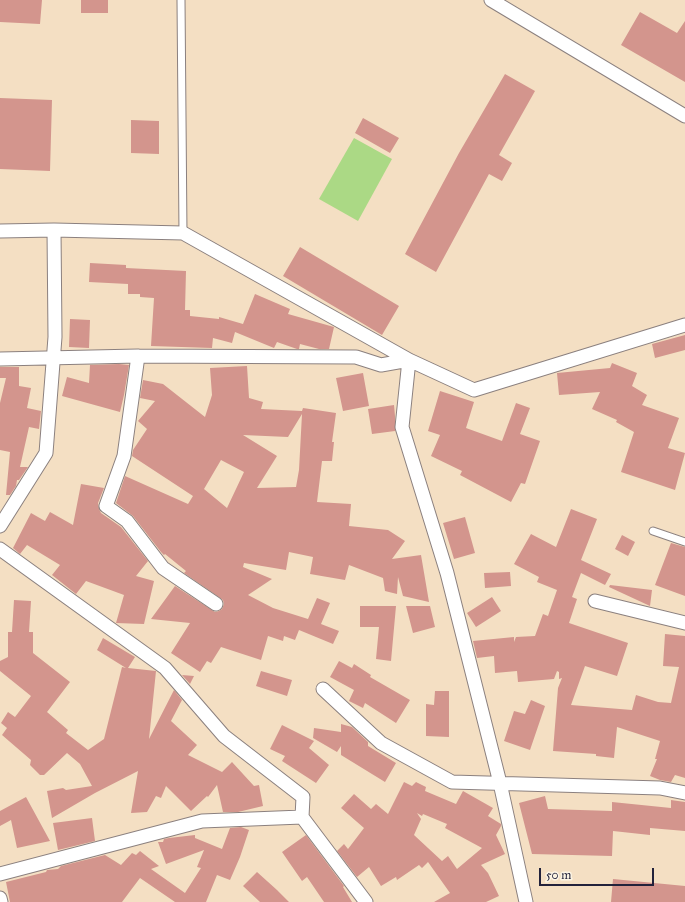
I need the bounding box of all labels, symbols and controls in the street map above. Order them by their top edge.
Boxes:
scale bar [541,860,656,886]
text: 50 m [546,868,571,882]

